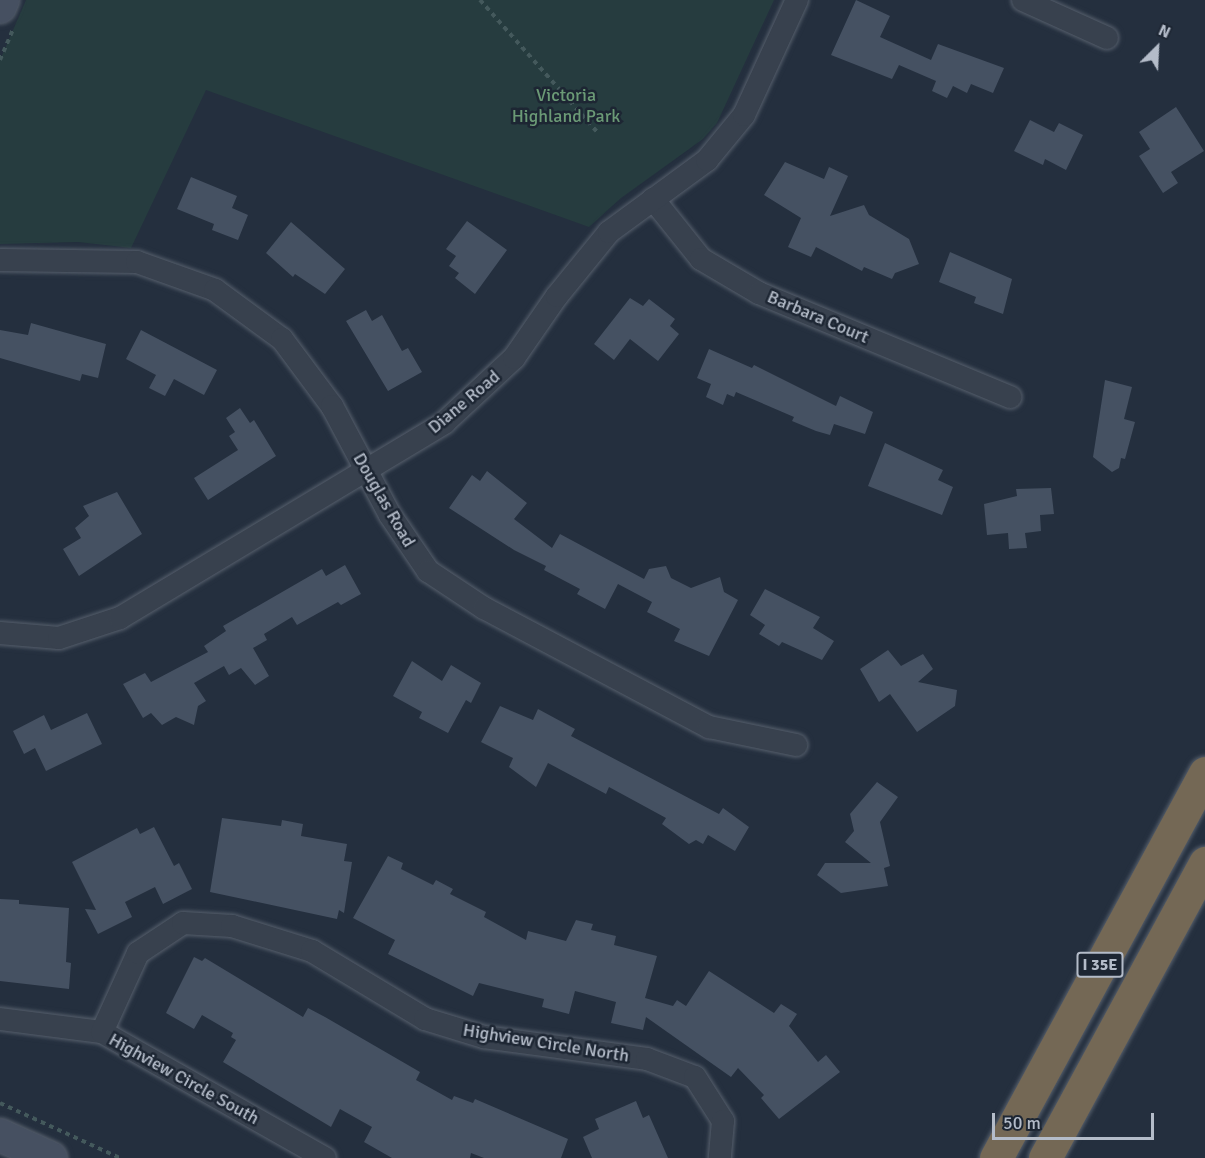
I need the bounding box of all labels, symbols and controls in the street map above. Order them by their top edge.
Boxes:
north arrow [1127,18,1187,78]
text: N [1155,20,1173,43]
park label: Victoria Highland Park [512,85,620,128]
street label: Barbara Court [764,286,872,348]
street label: Diane Road [424,366,504,438]
street label: Douglas Road [348,449,420,551]
road number: I 35E [1076,952,1124,978]
street label: Highview Circle North [461,1019,631,1067]
street label: Highview Circle South [105,1029,263,1129]
scale bar [995,1101,1157,1139]
text: 50 m [1003,1112,1041,1134]

